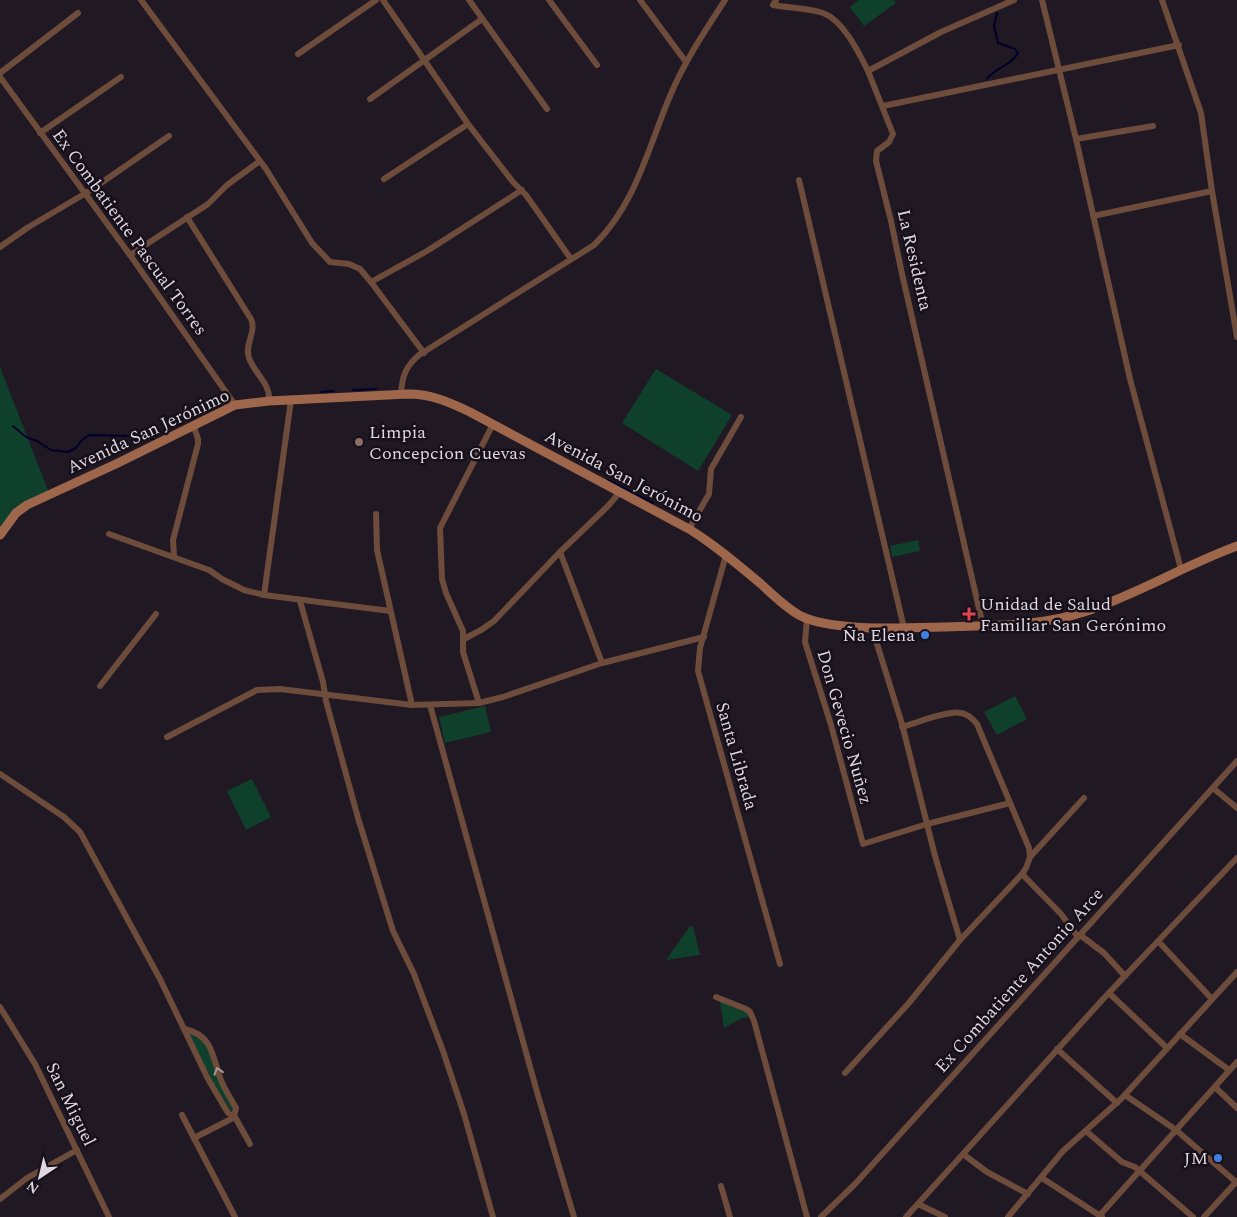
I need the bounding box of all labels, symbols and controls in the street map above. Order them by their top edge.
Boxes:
street label: Ex Combatiente Pascual Torres [45,123,214,341]
street label: La Residenta [890,207,939,314]
street label: Avenida San Jerónimo [62,382,234,481]
place label: Limpia Concepcion Cuevas [369,419,526,467]
street label: Avenida San Jerónimo [539,423,708,530]
marker: Limpia Concepcion Cuevas [353,436,365,448]
place label: Unidad de Salud Familiar San Gerónimo [980,591,1166,639]
marker: Unidad de Salud Familiar San Gerónimo [962,607,976,621]
place label: Ña Elena [843,622,915,649]
marker: Ña Elena [919,629,931,641]
street label: Don Gevecio Nuñez [810,647,879,807]
street label: Santa Librada [708,699,765,813]
street label: Ex Combatiente Antonio Arce [929,882,1110,1079]
street label: San Miguel [39,1058,103,1151]
one-way arrow [214,1068,224,1076]
place label: JM [1184,1145,1208,1172]
north arrow [15,1152,65,1202]
marker: JM [1212,1152,1224,1164]
text: N [22,1175,44,1199]

